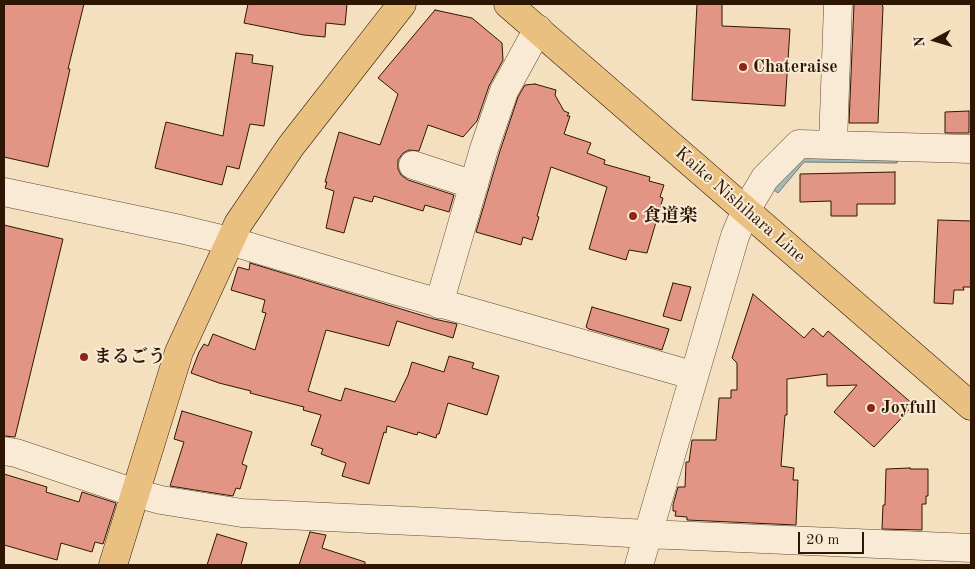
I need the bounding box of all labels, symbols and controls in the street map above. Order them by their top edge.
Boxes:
north arrow [910,15,960,65]
text: N [913,36,928,48]
place label: Chateraise [753,56,838,78]
marker: Chateraise [737,61,749,73]
street label: Kaike Nishihara Line [670,142,810,268]
place label: 食道楽 [643,205,697,227]
marker: 食道楽 [627,210,639,222]
place label: まるごう [94,346,166,368]
marker: まるごう [78,351,90,363]
place label: Joyfull [881,397,937,419]
marker: Joyfull [865,402,877,414]
scale bar [800,522,866,554]
text: 20 m [806,533,840,548]

